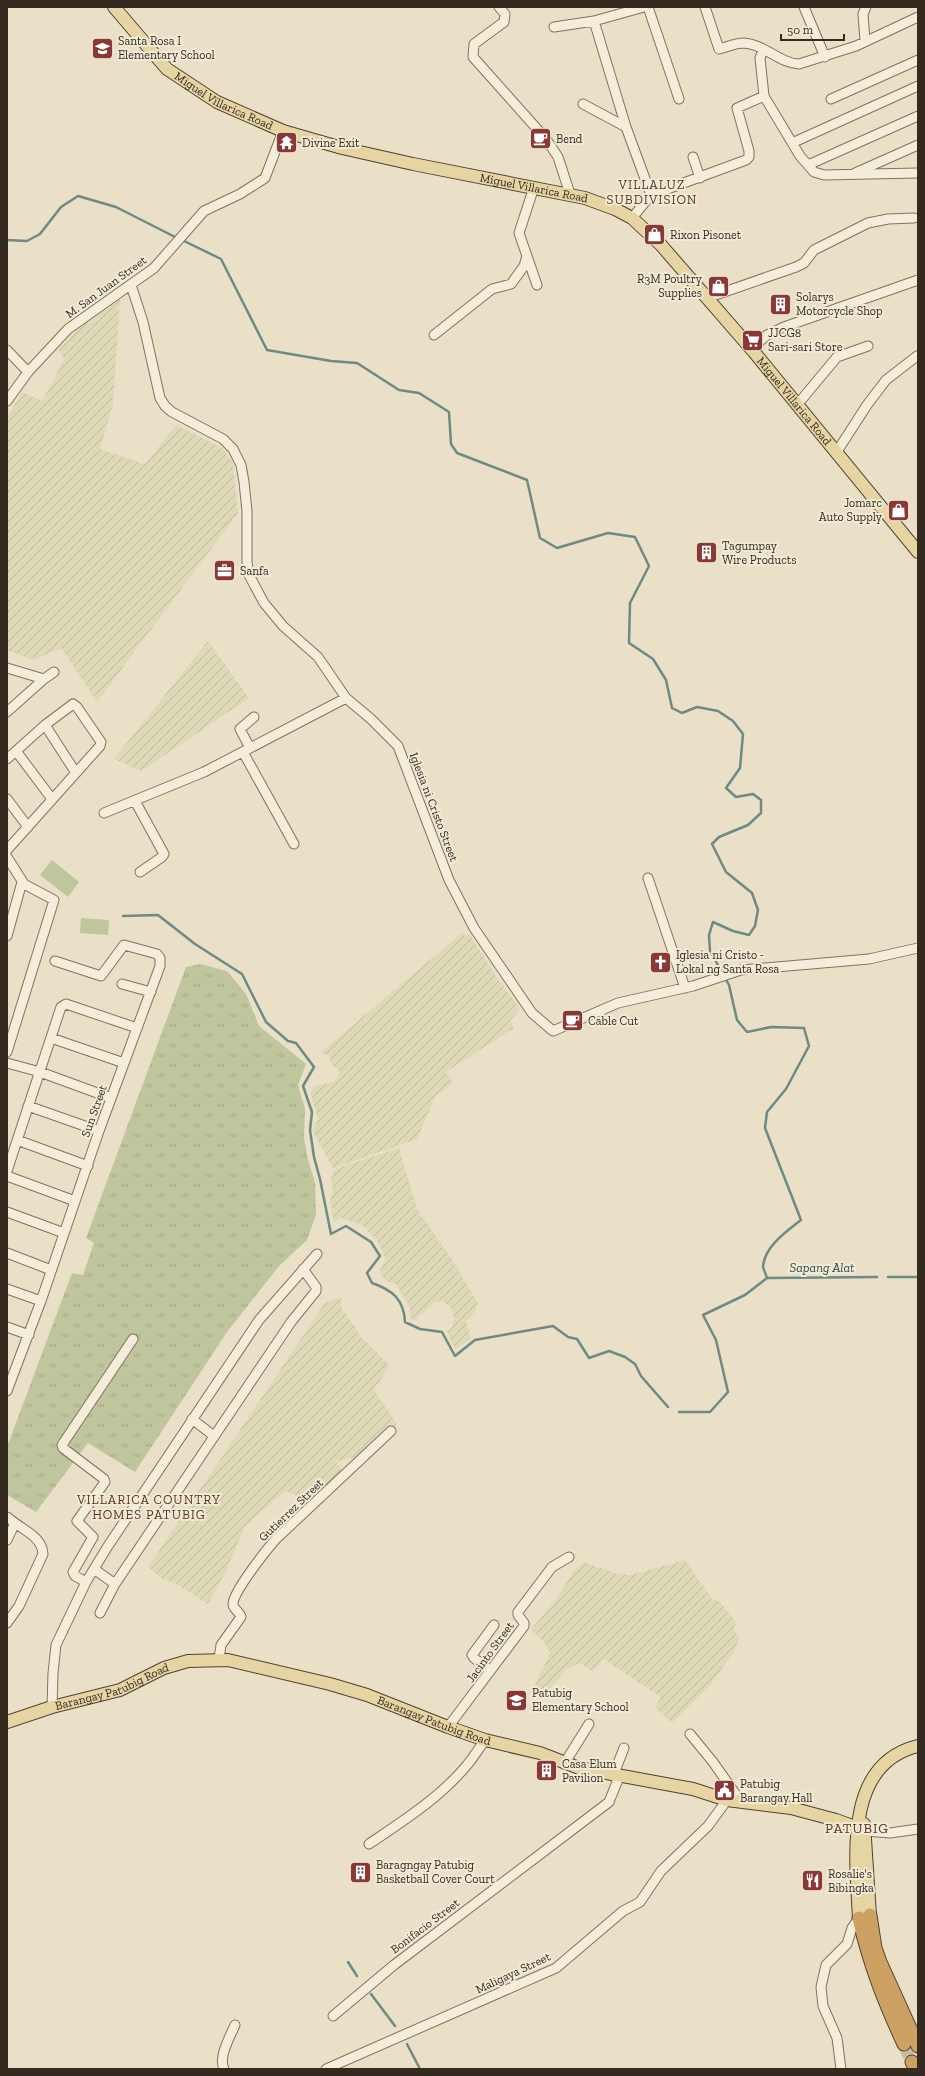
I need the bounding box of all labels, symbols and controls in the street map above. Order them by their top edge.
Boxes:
scale bar [781,16,844,42]
text: 50 m [787,23,814,37]
place label: Santa Rosa I Elementary School [118,34,215,62]
school or university icon: Santa Rosa I Elementary School [90,35,116,61]
street label: Miguel Villarica Road [172,69,276,133]
cafe icon: Bend [528,126,554,152]
temple icon: Divine Exit [273,130,299,156]
place label: Bend [556,132,583,146]
place label: Divine Exit [302,136,360,150]
street label: Miguel Villarica Road [479,170,590,206]
district label: VILLALUZ SUBDIVISION [607,177,697,207]
shop icon: Rixon Pisonet [641,222,667,248]
place label: Rixon Pisonet [670,228,742,242]
street label: M. San Juan Street [63,253,150,321]
place label: R3M Poultry Supplies [637,272,703,300]
shop icon: R3M Poultry Supplies [705,273,731,299]
place label: Solarys Motorcycle Shop [796,290,883,318]
building icon: Solarys Motorcycle Shop [768,291,794,317]
place label: JJCG8 Sari-sari Store [768,326,843,354]
supermarket icon: JJCG8 Sari-sari Store [740,327,766,353]
street label: Miguel Villarica Road [754,354,835,448]
place label: Jomarc Auto Supply [819,496,883,524]
shop icon: Jomarc Auto Supply [885,497,911,523]
place label: Tagumpay Wire Products [722,539,796,567]
building icon: Tagumpay Wire Products [694,540,720,566]
office icon: Sanfa [212,558,238,584]
place label: Sanfa [240,564,269,578]
street label: Iglesia ni Cristo Street [407,751,461,864]
place label: Iglesia ni Cristo - Lokal ng Santa Rosa [676,948,780,976]
church icon: Iglesia ni Cristo - Lokal ng Santa Rosa [648,949,674,975]
cafe icon: Cable Cut [560,1008,586,1034]
place label: Cable Cut [588,1014,639,1028]
street label: Sun Street [78,1083,110,1139]
water label: Sapang Alat [790,1260,855,1275]
street label: Gutierrez Street [256,1475,327,1544]
district label: VILLARICA COUNTRY HOMES PATUBIG [76,1492,221,1522]
street label: Jacinto Street [463,1618,517,1685]
street label: Barangay Patubig Road [54,1660,171,1713]
place label: Patubig Elementary School [532,1686,629,1714]
school or university icon: Patubig Elementary School [503,1687,529,1713]
street label: Barangay Patubig Road [375,1693,493,1748]
place label: Casa Elum Pavilion [562,1757,617,1785]
building icon: Casa Elum Pavilion [533,1758,559,1784]
place label: Patubig Barangay Hall [740,1777,813,1805]
public building icon: Patubig Barangay Hall [711,1778,737,1804]
district label: PATUBIG [825,1820,889,1837]
place label: Baragngay Patubig Basketball Cover Court [376,1858,495,1886]
building icon: Baragngay Patubig Basketball Cover Court [347,1859,373,1885]
place label: Rosalie's Bibingka [828,1867,874,1895]
restaurant icon: Rosalie's Bibingka [799,1868,825,1894]
street label: Bonifacio Street [388,1895,463,1956]
street label: Maligaya Street [473,1949,553,1997]

